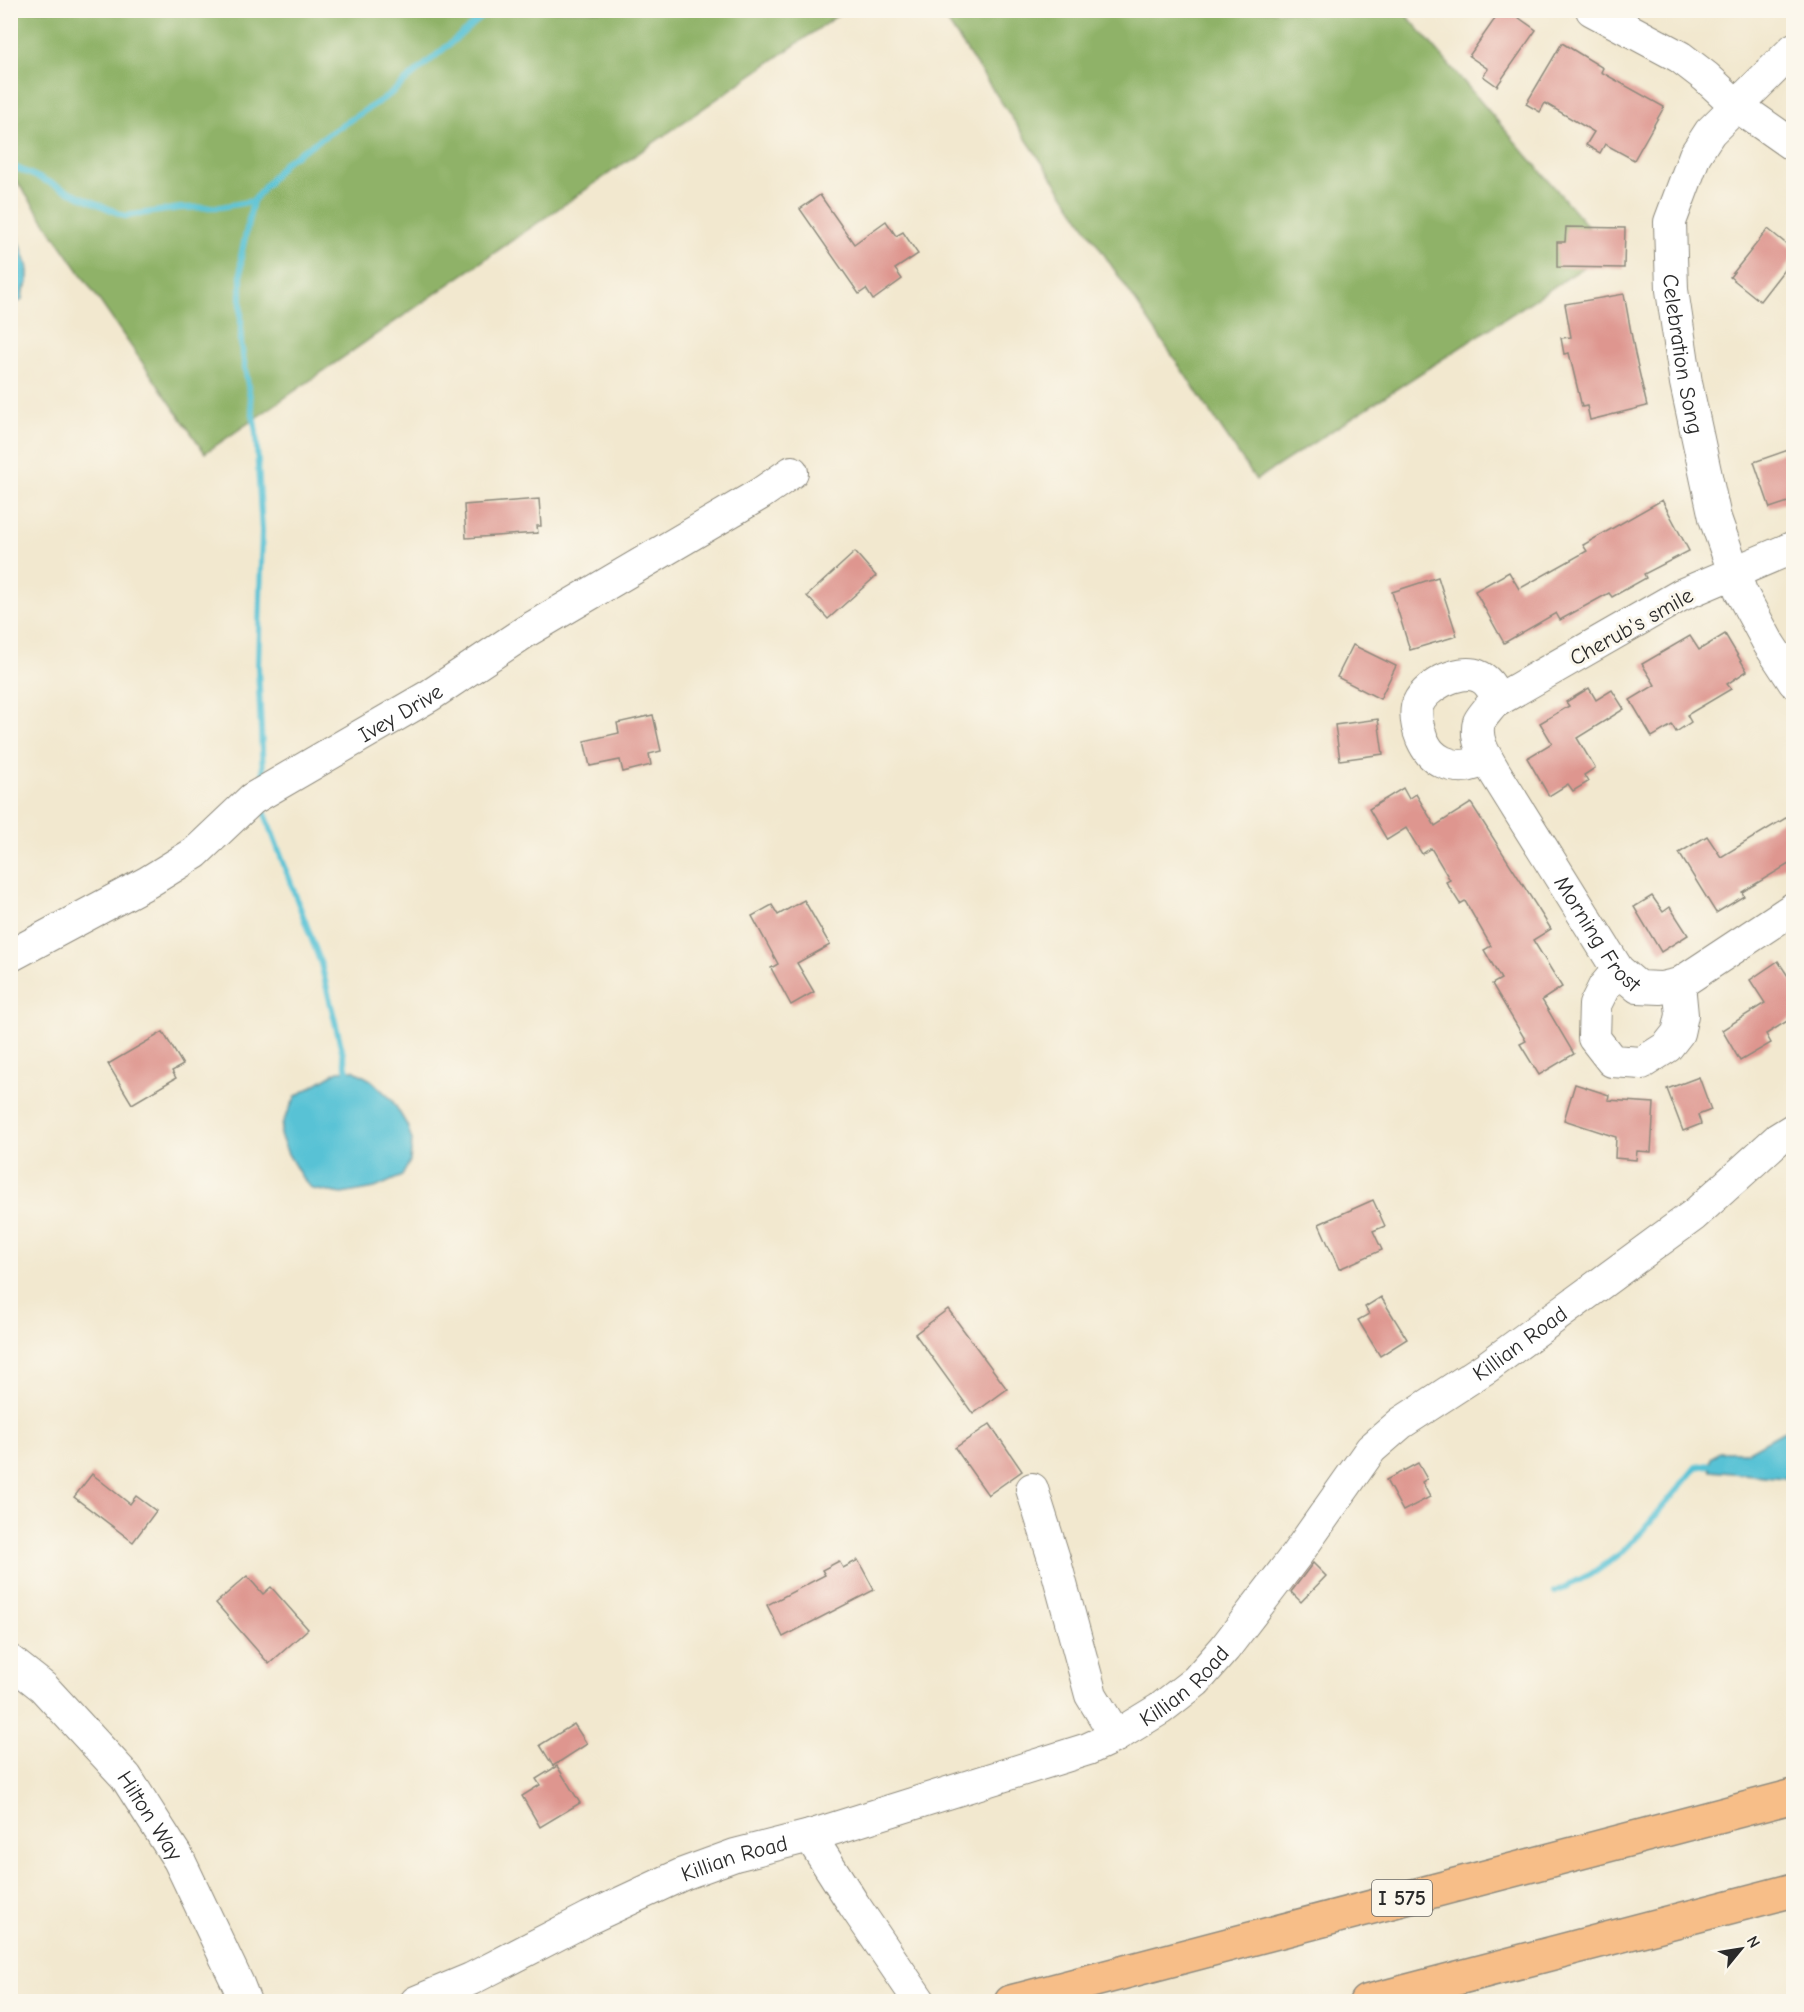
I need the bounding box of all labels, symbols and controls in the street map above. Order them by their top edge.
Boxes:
street label: Celebration Song [1658,274,1709,437]
street label: Cherub's smile [1565,582,1698,671]
street label: Ivey Drive [354,679,448,748]
street label: Morning Frost [1548,871,1646,998]
street label: Killian Road [1468,1301,1572,1387]
street label: Killian Road [1135,1641,1235,1732]
street label: Hilton Way [111,1766,188,1866]
street label: Killian Road [678,1830,790,1888]
road number: I 575 [1372,1880,1432,1916]
north arrow [1711,1919,1771,1979]
text: N [1743,1933,1764,1951]

